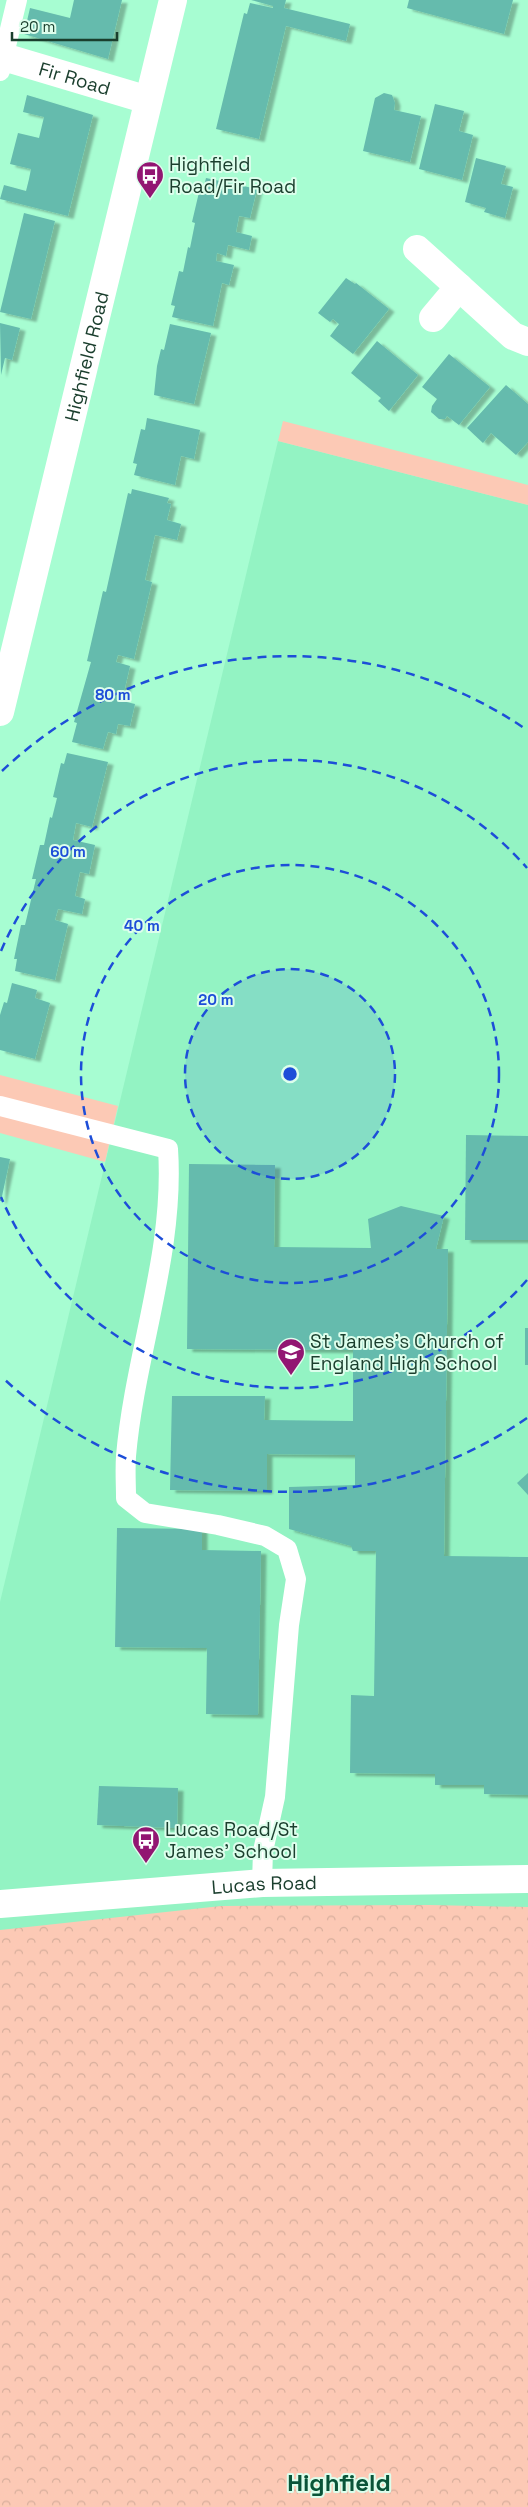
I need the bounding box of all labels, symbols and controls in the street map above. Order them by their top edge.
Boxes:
scale bar [12,10,118,42]
text: 20 m [20,17,55,36]
street label: Fir Road [36,56,113,101]
place label: Highfield Road/Fir Road [169,152,296,199]
bus stop icon: Highfield Road/Fir Road [135,160,165,199]
street label: Highfield Road [59,289,115,424]
text: 80 m [95,685,131,704]
text: 60 m [50,842,86,861]
text: 40 m [124,916,160,935]
text: 20 m [198,990,234,1009]
centre of rings [281,1065,299,1083]
place label: St James's Church of England High School [310,1329,504,1376]
school or university icon: St James's Church of England High School [276,1337,306,1376]
place label: Lucas Road/St James' School [165,1817,298,1864]
bus stop icon: Lucas Road/St James' School [131,1825,161,1864]
street label: Lucas Road [210,1870,317,1900]
district label: Highfield [287,2467,391,2498]

